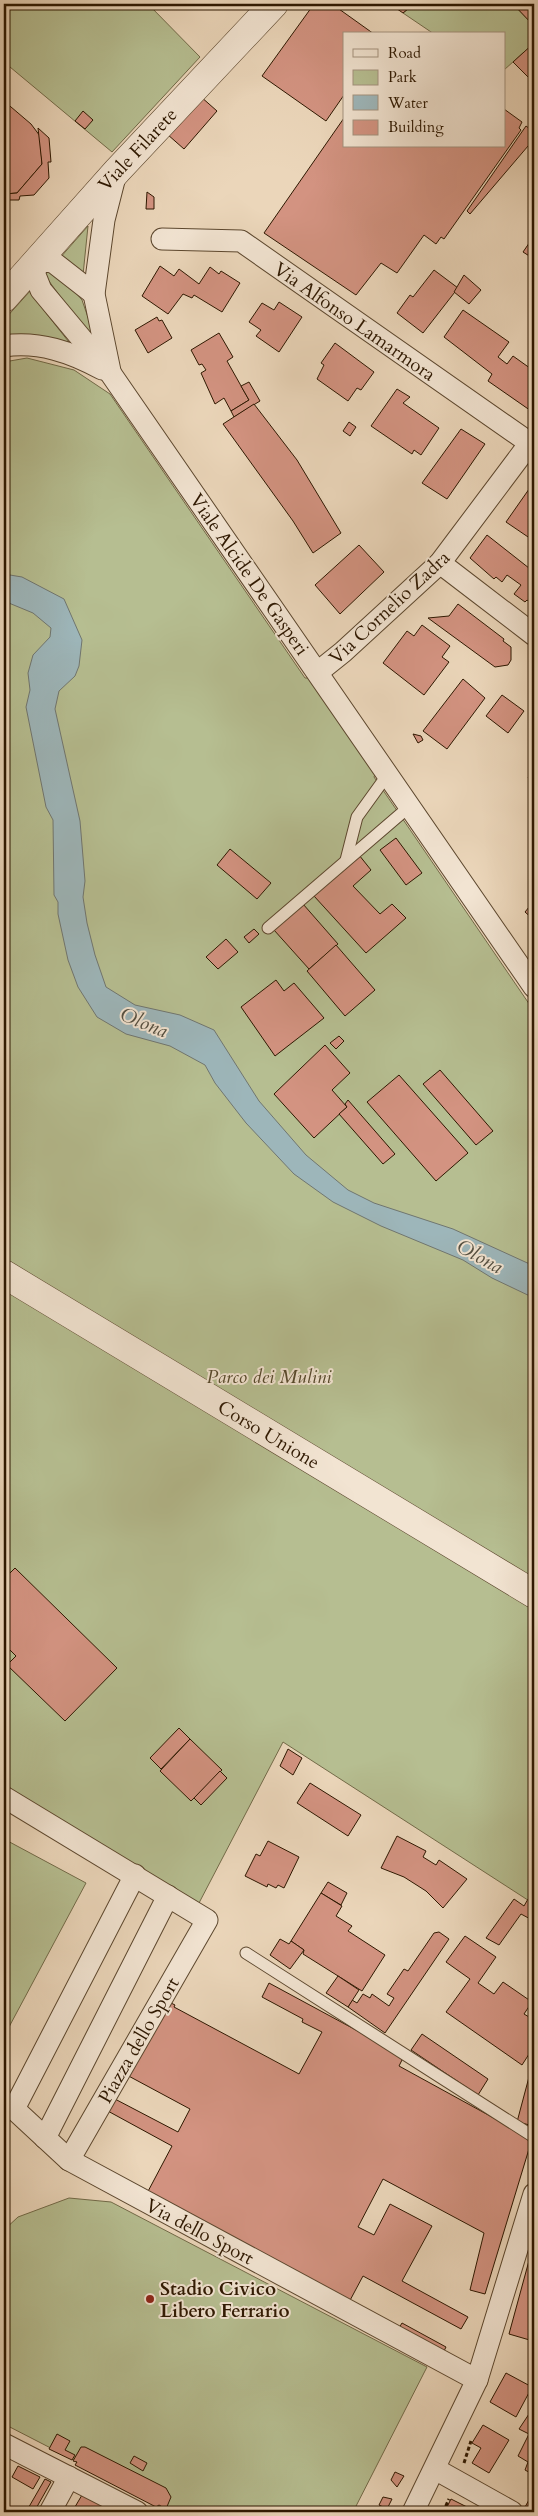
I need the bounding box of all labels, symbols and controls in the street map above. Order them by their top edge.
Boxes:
legend [343,32,506,148]
text: Road [388,43,421,63]
text: Park [388,67,417,87]
text: Water [387,93,429,113]
street label: Viale Filarete [92,102,183,197]
text: Building [388,117,444,137]
street label: Via Alfonso Lamarmora [268,256,441,388]
street label: Viale Alcide De Gasperi [183,488,315,661]
street label: Via Cornelio Zadra [324,545,456,671]
water label: Olona [116,1001,172,1044]
water label: Olona [452,1233,508,1280]
park label: Parco dei Mulini [207,1364,332,1390]
street label: Corso Unione [213,1394,324,1476]
street label: Piazza dello Sport [92,1973,186,2108]
street label: Via dello Sport [141,2192,258,2271]
place label: Stadio Civico Libero Ferrario [160,2276,290,2324]
marker: Stadio Civico Libero Ferrario [144,2293,156,2305]

